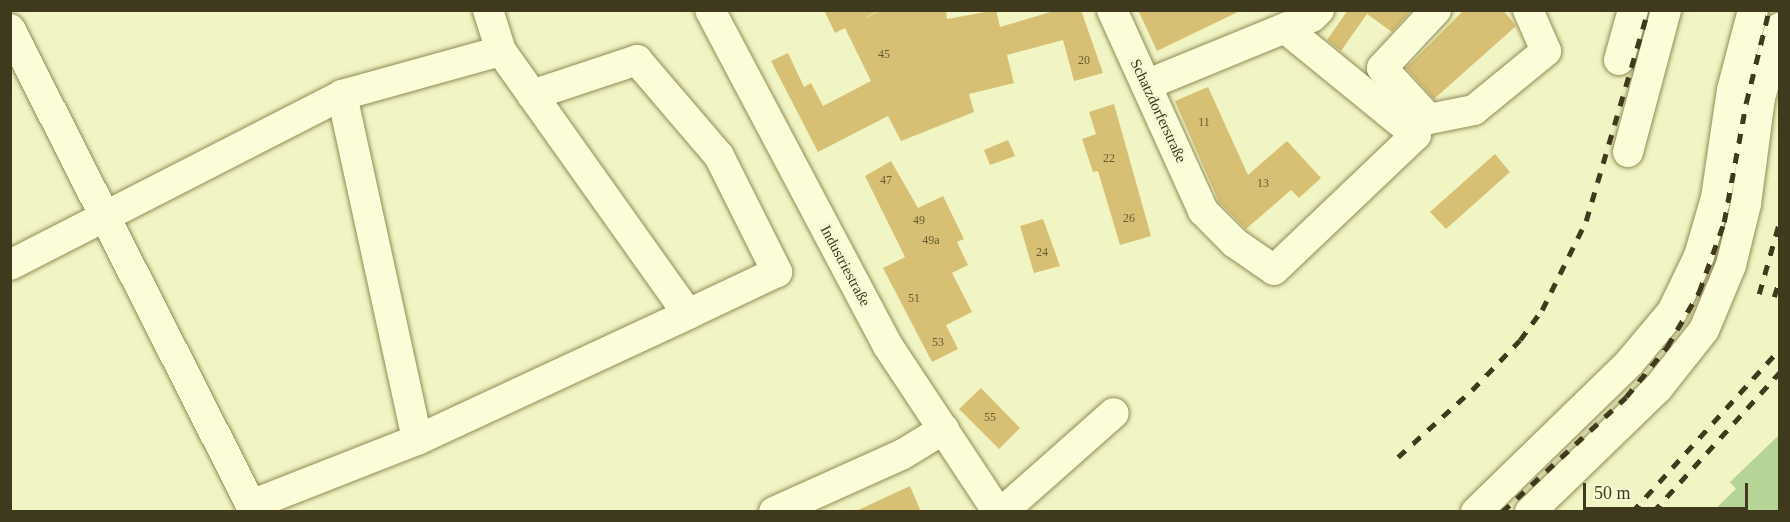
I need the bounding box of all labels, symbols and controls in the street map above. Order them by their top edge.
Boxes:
house number: 45 [878,48,890,62]
house number: 20 [1078,54,1090,68]
street label: Schatzdorferstraße [1126,56,1190,166]
house number: 11 [1198,116,1210,130]
house number: 22 [1103,152,1115,166]
house number: 47 [880,174,892,188]
house number: 13 [1257,177,1269,191]
house number: 26 [1123,212,1135,226]
house number: 49 [913,214,925,228]
street label: Industriestraße [816,222,874,310]
house number: 49a [922,234,940,248]
house number: 24 [1036,246,1048,260]
house number: 51 [908,292,920,306]
house number: 53 [932,336,944,350]
house number: 55 [984,411,996,425]
scale bar [1586,471,1751,509]
text: 50 m [1594,483,1631,503]

